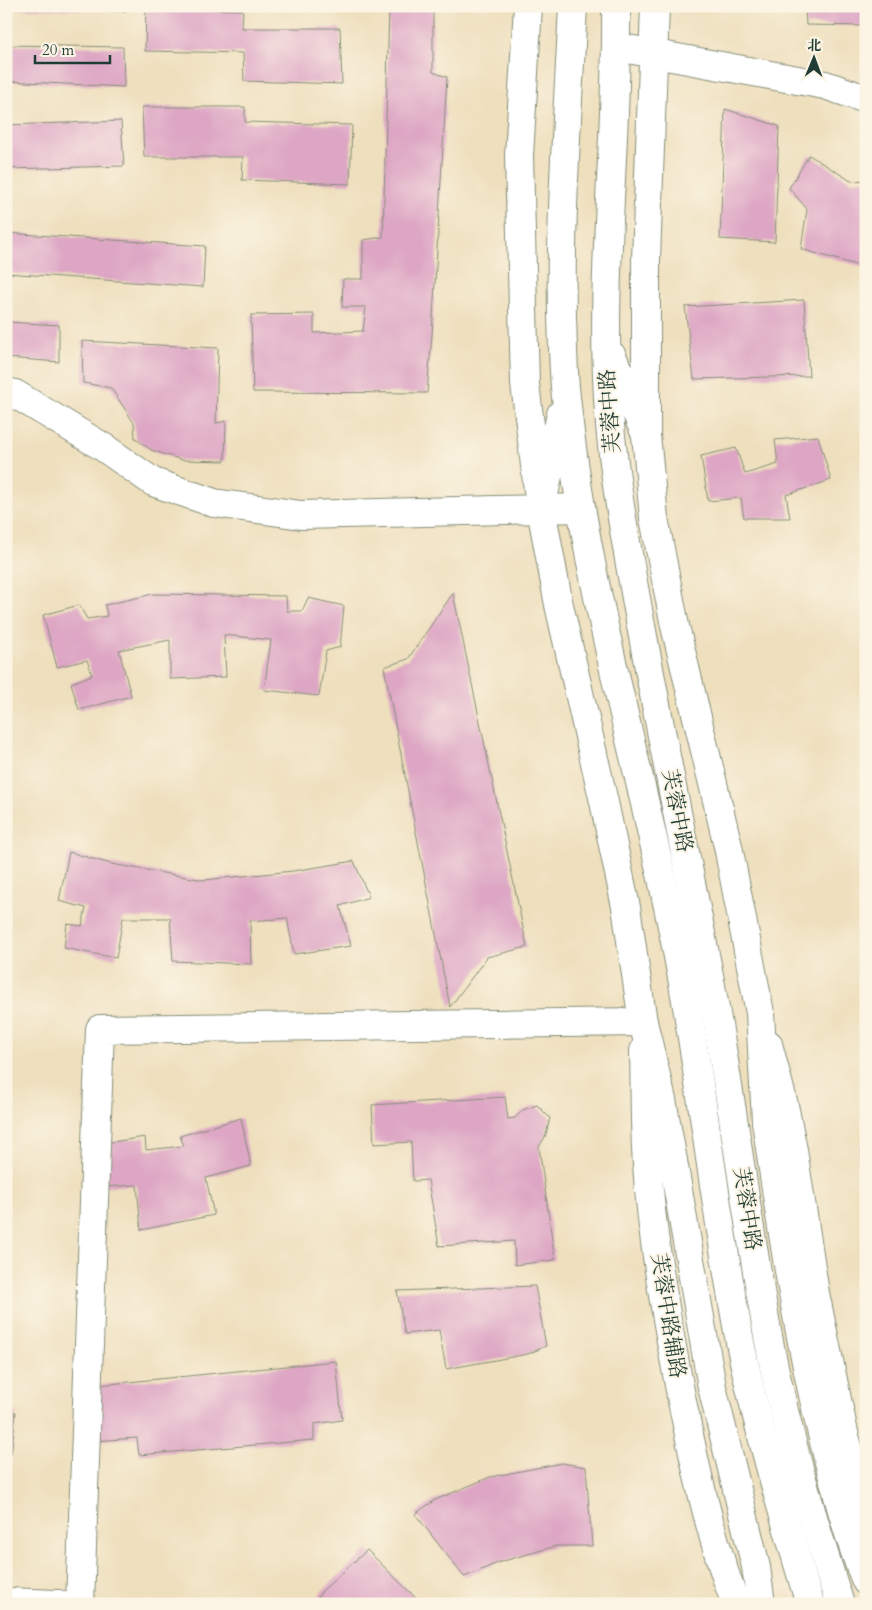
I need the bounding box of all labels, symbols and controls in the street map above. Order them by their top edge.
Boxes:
scale bar [35,32,110,64]
north arrow [790,32,840,82]
text: 北 [807,36,821,55]
text: 20 m [42,40,74,60]
street label: 芙蓉中路 [593,368,627,454]
street label: 芙蓉中路 [655,767,699,855]
street label: 芙蓉中路 [726,1165,768,1253]
street label: 芙蓉中路辅路 [644,1252,692,1380]

